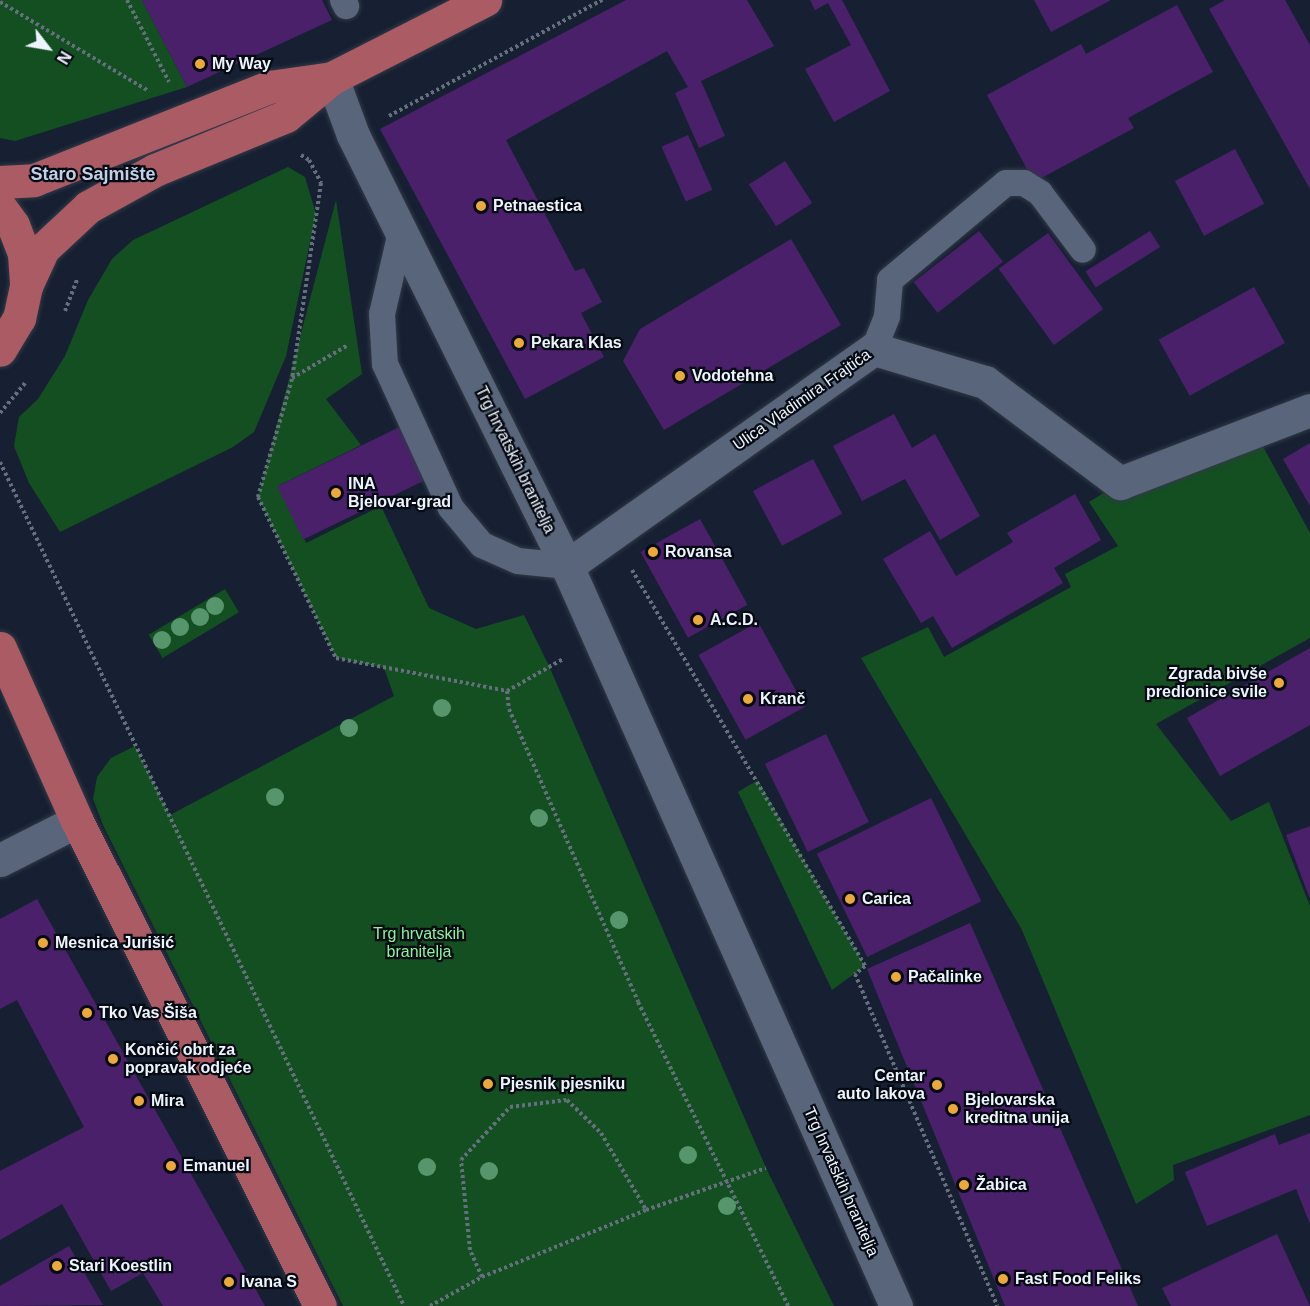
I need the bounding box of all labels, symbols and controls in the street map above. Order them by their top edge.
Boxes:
north arrow [18,18,78,78]
text: N [54,48,74,67]
place label: My Way [212,54,271,74]
marker: My Way [193,57,207,71]
district label: Staro Sajmište [30,163,156,185]
place label: Petnaestica [493,196,582,216]
marker: Petnaestica [474,199,488,213]
place label: Pekara Klas [531,333,622,353]
marker: Pekara Klas [512,336,526,350]
street label: Ulica Vladimira Frajtića [729,345,875,455]
place label: Vodotehna [692,366,773,386]
marker: Vodotehna [673,369,687,383]
street label: Trg hrvatskih branitelja [471,383,559,537]
place label: INA Bjelovar-grad [348,474,451,512]
marker: INA Bjelovar-grad [329,486,343,500]
place label: Rovansa [665,542,732,562]
marker: Rovansa [646,545,660,559]
place label: A.C.D. [710,610,758,630]
marker: A.C.D. [691,613,705,627]
place label: Zgrada bivše predionice svile [1146,664,1267,702]
marker: Zgrada bivše predionice svile [1272,676,1286,690]
place label: Kranč [760,689,805,709]
marker: Kranč [741,692,755,706]
place label: Carica [862,889,911,909]
marker: Carica [843,892,857,906]
park label: Trg hrvatskih branitelja [373,924,465,962]
place label: Mesnica Jurišić [55,933,174,953]
marker: Mesnica Jurišić [36,936,50,950]
place label: Pačalinke [908,967,982,987]
marker: Pačalinke [889,970,903,984]
place label: Tko Vas Šiša [99,1003,197,1023]
marker: Tko Vas Šiša [80,1006,94,1020]
place label: Končić obrt za popravak odjeće [125,1040,251,1078]
marker: Končić obrt za popravak odjeće [106,1052,120,1066]
place label: Centar auto lakova [837,1066,925,1104]
place label: Pjesnik pjesniku [500,1074,625,1094]
marker: Pjesnik pjesniku [481,1077,495,1091]
marker: Centar auto lakova [930,1078,944,1092]
place label: Bjelovarska kreditna unija [965,1090,1069,1128]
place label: Mira [151,1091,184,1111]
marker: Mira [132,1094,146,1108]
marker: Bjelovarska kreditna unija [946,1102,960,1116]
street label: Trg hrvatskih branitelja [799,1104,883,1260]
place label: Emanuel [183,1156,250,1176]
marker: Emanuel [164,1159,178,1173]
place label: Žabica [976,1175,1027,1195]
marker: Žabica [957,1178,971,1192]
place label: Stari Koestlin [69,1256,172,1276]
marker: Stari Koestlin [50,1259,64,1273]
place label: Fast Food Feliks [1015,1269,1141,1289]
place label: Ivana S [241,1272,297,1292]
marker: Fast Food Feliks [996,1272,1010,1286]
marker: Ivana S [222,1275,236,1289]

